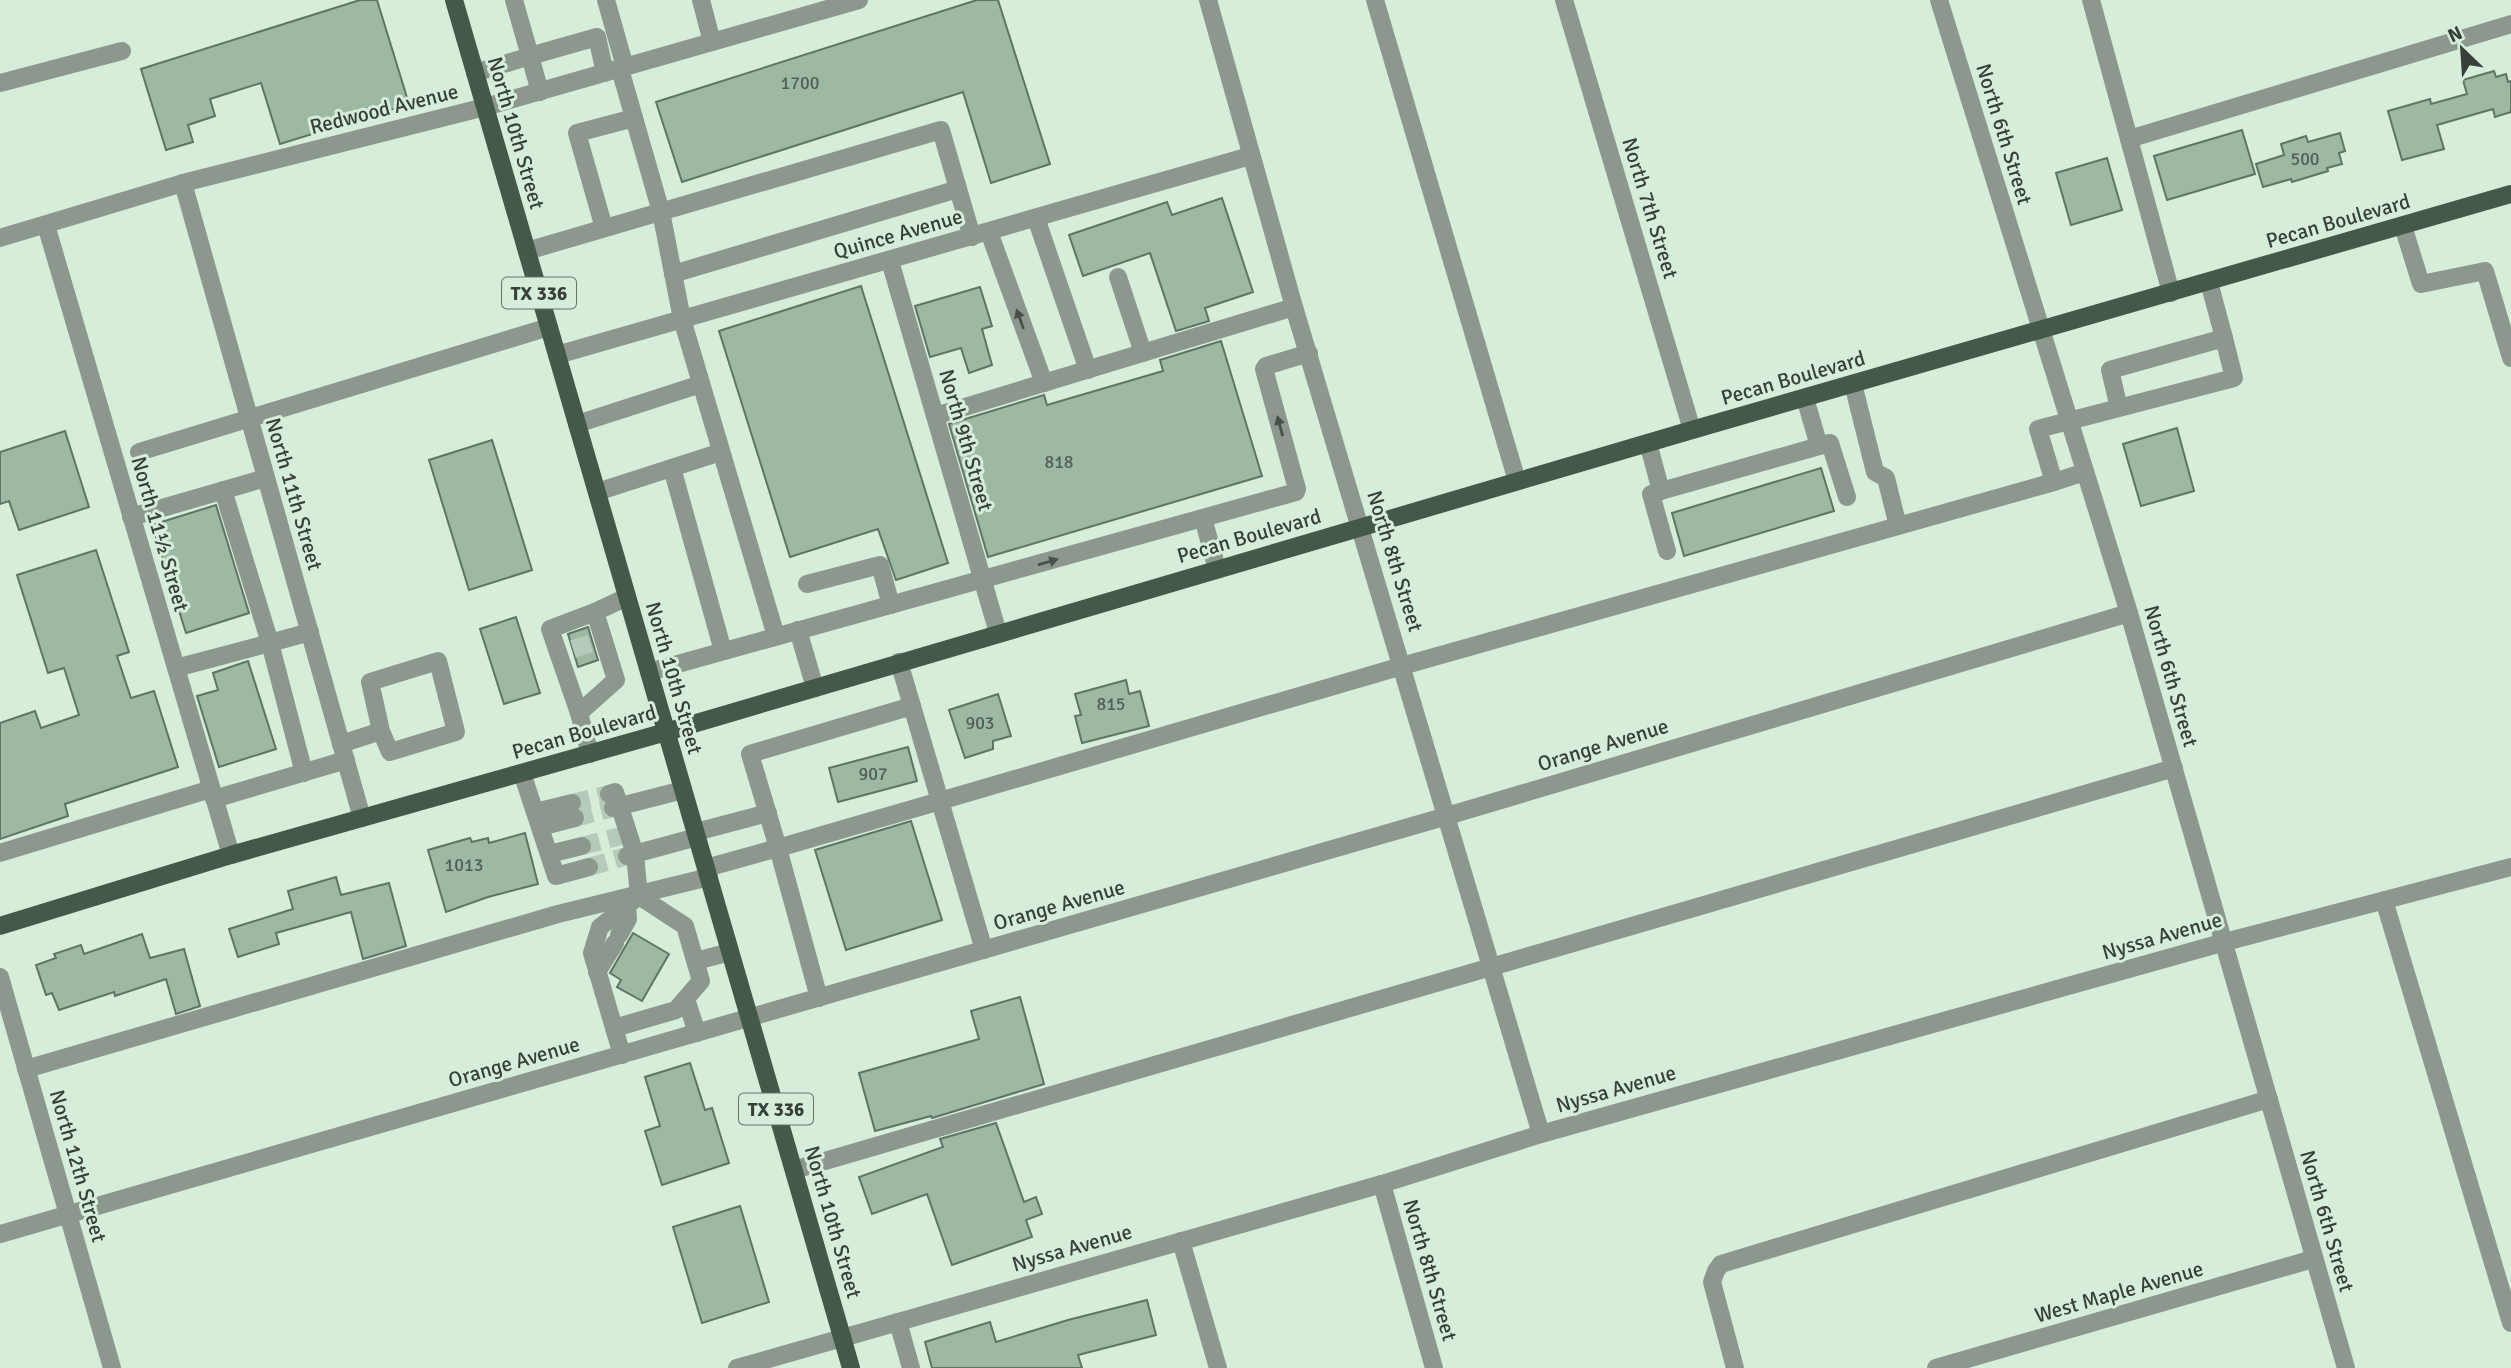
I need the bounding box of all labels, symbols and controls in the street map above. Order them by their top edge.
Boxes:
north arrow [2427,14,2497,84]
text: N [2444,21,2466,48]
street label: North 10th Street [482,54,550,212]
street label: North 6th Street [1970,60,2038,208]
house number: 1700 [781,72,819,94]
street label: Redwood Avenue [307,78,461,140]
street label: North 7th Street [1616,134,1684,282]
house number: 500 [2290,148,2320,170]
street label: Pecan Boulevard [2263,188,2413,254]
street label: Quince Avenue [831,203,965,265]
road number: TX 336 [502,278,576,308]
one-way arrow [1015,309,1026,330]
street label: Pecan Boulevard [1718,345,1868,411]
street label: North 9th Street [933,366,999,514]
street label: North 11th Street [260,415,328,573]
one-way arrow [1274,415,1285,437]
house number: 818 [1044,451,1074,473]
street label: North 11½ Street [125,453,195,615]
street label: North 8th Street [1361,487,1429,635]
street label: Pecan Boulevard [1174,503,1324,569]
one-way arrow [1038,556,1059,566]
street label: North 10th Street [640,599,708,757]
street label: North 6th Street [2138,602,2204,750]
house number: 815 [1096,693,1126,715]
street label: Pecan Boulevard [509,699,659,765]
house number: 903 [965,712,995,734]
street label: Orange Avenue [1534,713,1672,777]
house number: 907 [858,763,888,785]
house number: 1013 [445,854,483,876]
street label: Orange Avenue [990,874,1128,936]
street label: Nyssa Avenue [2099,906,2225,966]
street label: Orange Avenue [445,1031,583,1093]
street label: Nyssa Avenue [1553,1059,1679,1119]
street label: North 12th Street [44,1087,112,1245]
road number: TX 336 [739,1093,813,1124]
street label: North 10th Street [799,1143,867,1301]
street label: North 6th Street [2294,1147,2360,1295]
street label: North 8th Street [1397,1196,1463,1344]
street label: Nyssa Avenue [1009,1218,1135,1278]
street label: West Maple Avenue [2032,1255,2206,1329]

